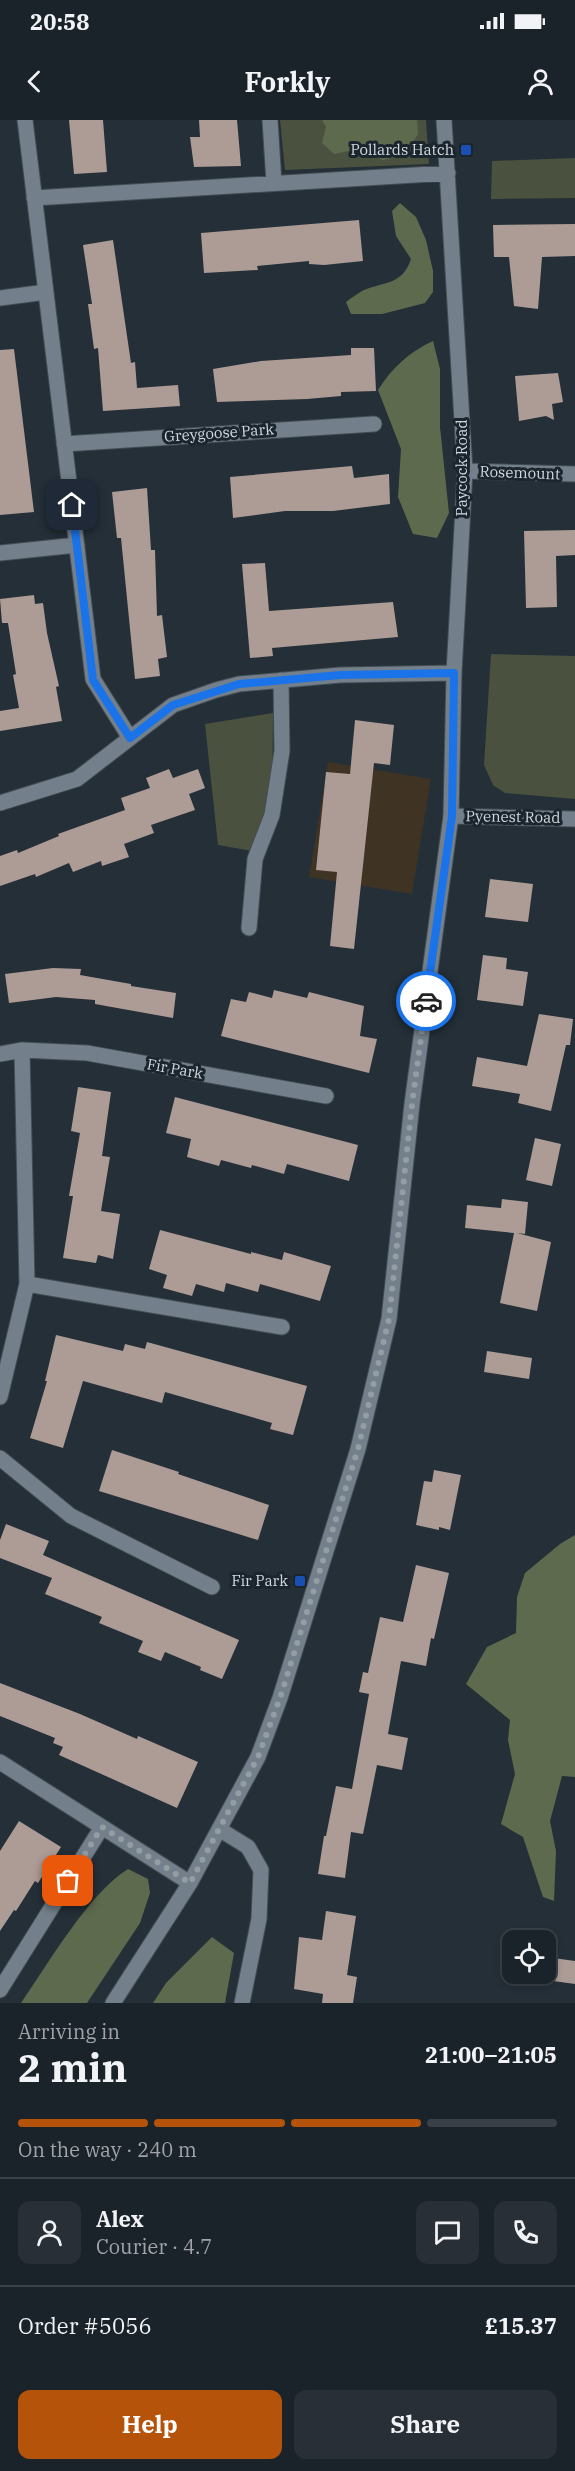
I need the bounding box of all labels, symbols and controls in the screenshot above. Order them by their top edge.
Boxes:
text: 20:58 [30,7,89,36]
text: Forkly [245,64,330,99]
icon: back [18,65,51,98]
icon: person [524,65,557,98]
place label: Pollards Hatch [350,140,454,159]
marker: Pollards Hatch [459,143,473,157]
street label: Greygoose Park [163,419,275,446]
street label: Paycock Road [452,419,471,517]
street label: Rosemount [479,462,561,483]
pin [46,479,97,530]
icon: home [55,488,88,521]
street label: Pyenest Road [465,806,561,827]
courier [396,971,456,1031]
icon: car [410,985,443,1018]
street label: Fir Park [146,1054,205,1083]
place label: Fir Park [231,1571,288,1590]
marker: Fir Park [293,1574,307,1588]
pin [42,1855,93,1906]
icon: bag [51,1864,84,1897]
map controls [502,1930,556,1984]
button: locate [502,1930,556,1984]
text: Arriving in [18,2018,120,2045]
text: 21:00–21:05 [425,2040,557,2069]
text: 2 min [18,2042,127,2093]
text: On the way · 240 m [18,2136,197,2163]
button: person [18,2201,81,2264]
button: chat [416,2201,479,2264]
button: phone [494,2201,557,2264]
text: Alex [96,2204,144,2233]
text: Courier · 4.7 [96,2233,212,2260]
text: Order #5056 [18,2311,152,2340]
text: £15.37 [485,2311,557,2340]
button: Help [18,2390,282,2459]
button: Share [294,2390,557,2459]

